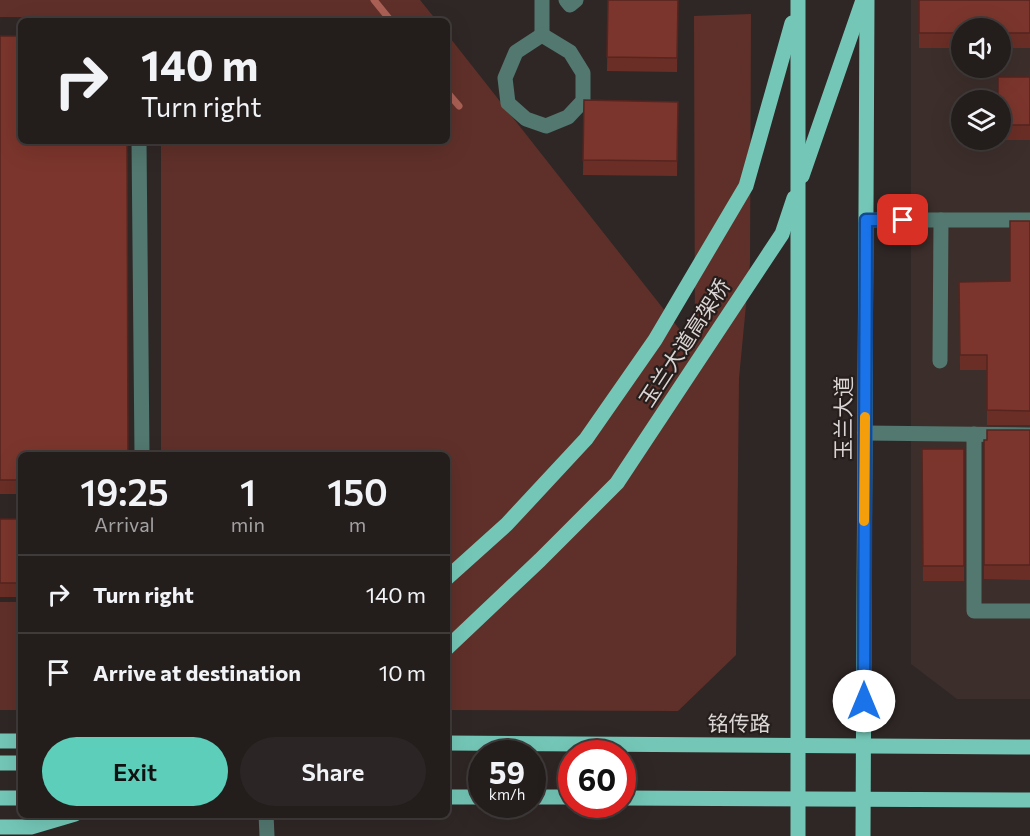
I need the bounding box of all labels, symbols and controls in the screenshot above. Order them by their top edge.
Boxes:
map controls [951,18,1011,150]
button: sound [951,18,1011,78]
text: 140 m [141,38,258,90]
icon: right [42,42,120,120]
text: Turn right [141,90,261,123]
button: layers [951,90,1011,150]
pin [877,194,928,245]
icon: arrive [886,203,919,236]
street label: 玉兰大道高架桥 [633,274,734,411]
street label: 玉兰大道 [830,376,855,460]
text: 19:25 [80,469,169,513]
text: 1 [240,469,256,513]
text: 150 [327,469,388,513]
text: Arrival [94,512,155,536]
text: min [231,512,265,536]
text: m [349,512,366,536]
icon: right [42,578,75,611]
text: Turn right [93,581,194,608]
text: 140 m [366,581,426,608]
icon: arrive [42,656,75,689]
text: Arrive at destination [93,659,301,686]
text: 10 m [379,659,426,686]
position arrow [832,669,896,733]
street label: 铭传路 [708,710,771,735]
button: Exit [42,737,228,806]
button: Share [240,737,426,806]
speed limit sign: 60 [558,740,636,818]
text: 59 [489,753,525,790]
text: km/h [489,785,525,803]

